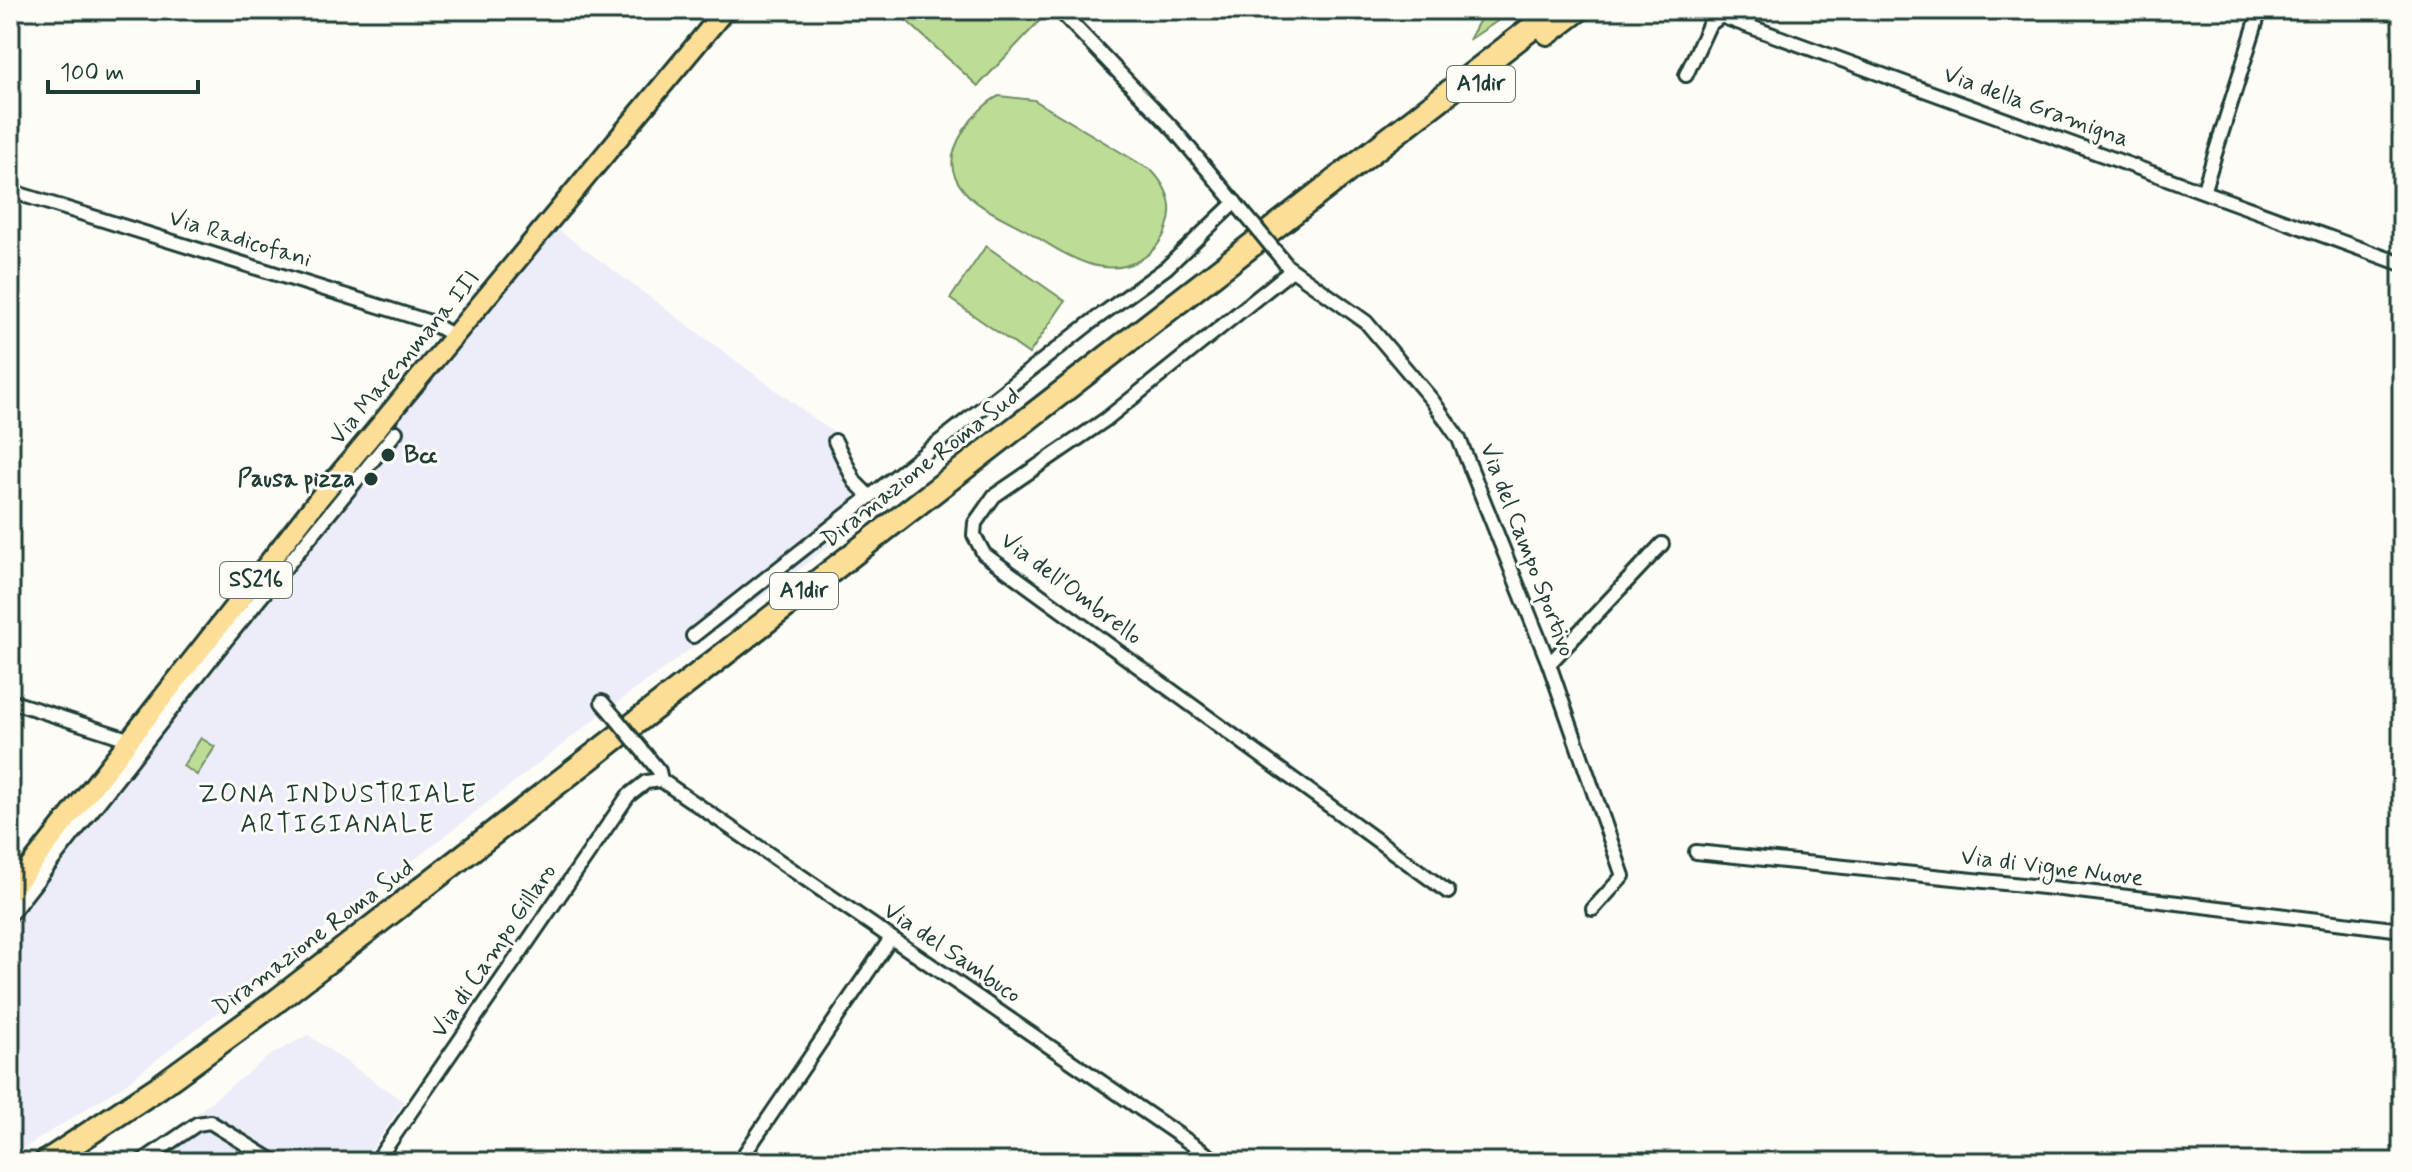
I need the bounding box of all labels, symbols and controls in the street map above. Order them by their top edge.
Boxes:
scale bar [48,44,198,94]
text: 100 m [60,58,124,89]
street label: Via della Gramigna [1939,59,2133,155]
road number: A1dir [1447,66,1515,102]
street label: Via Radicofani [165,203,315,275]
street label: Via Maremmana III [323,264,487,452]
street label: Diramazione Roma Sud [815,381,1027,555]
street label: Via del Campo Sportivo [1472,439,1582,661]
place label: Bcc [404,440,438,471]
marker: Bcc [379,446,397,464]
place label: Pausa pizza [238,464,355,495]
marker: Pausa pizza [362,470,380,488]
street label: Via dell'Ombrello [994,525,1148,653]
road number: SS216 [220,562,292,598]
road number: A1dir [770,573,838,609]
district label: ZONA INDUSTRIALE ARTIGIANALE [198,778,478,842]
street label: Via di Vigne Nuove [1959,841,2145,897]
street label: Diramazione Roma Sud [207,852,421,1024]
street label: Via di Campo Gillaro [424,858,564,1044]
street label: Via del Sambuco [877,895,1027,1011]

